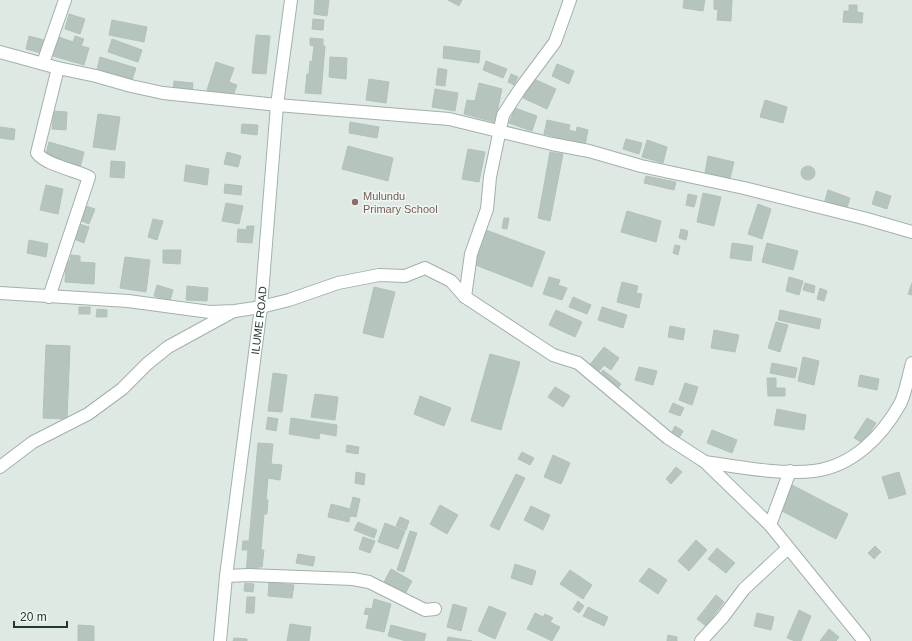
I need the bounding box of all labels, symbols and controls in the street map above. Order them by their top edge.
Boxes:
place label: Mulundu Primary School [363,190,438,215]
marker: Mulundu Primary School [350,197,360,207]
street label: ILUME ROAD [249,286,269,355]
scale bar [14,603,67,629]
text: 20 m [20,610,47,624]

